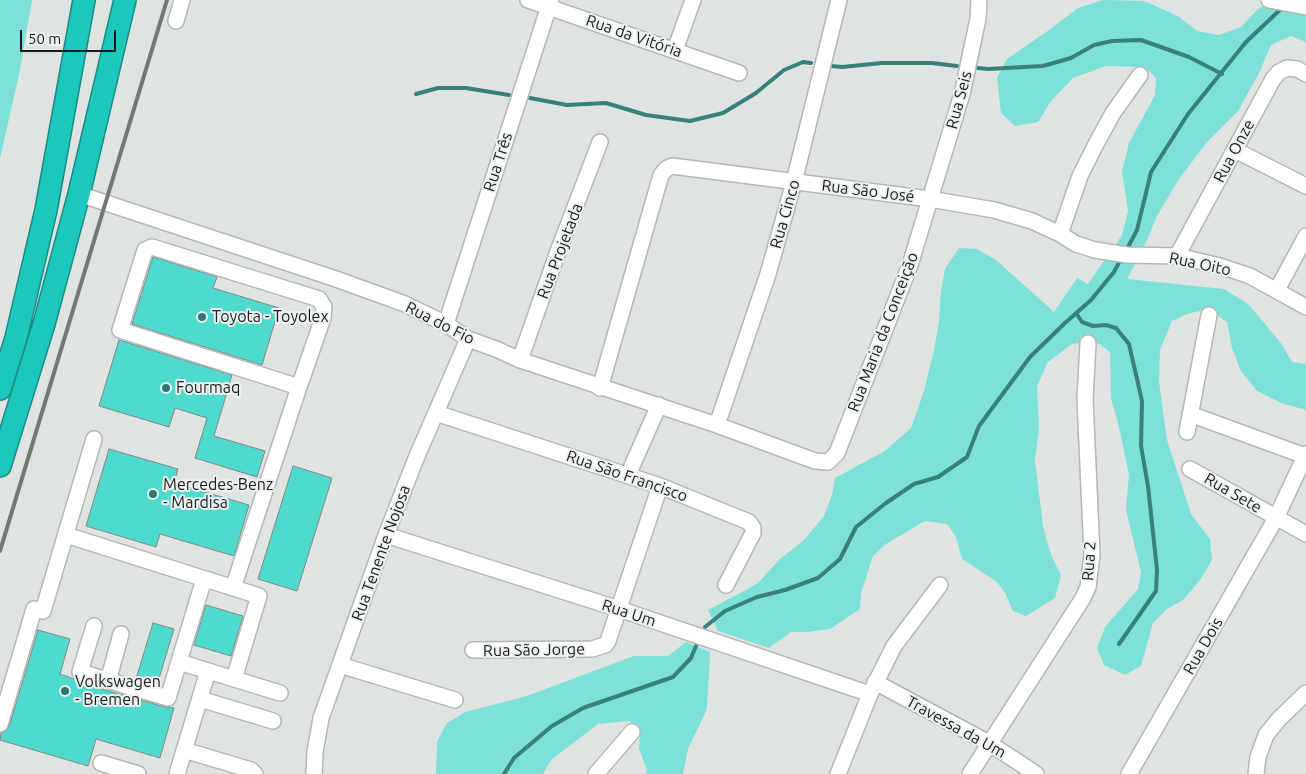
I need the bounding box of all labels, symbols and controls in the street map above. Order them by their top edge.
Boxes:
street label: Rua da Vitória [583,11,685,61]
scale bar [22,20,119,52]
text: 50 m [28,30,61,47]
street label: Rua Seis [942,69,976,131]
street label: Rua Onze [1209,116,1259,186]
street label: Rua Três [479,130,517,194]
street label: Rua São José [820,176,916,206]
street label: Rua Cinco [766,177,804,251]
street label: Rua Projetada [533,201,587,301]
street label: Rua Oito [1167,248,1233,280]
street label: Rua Maria da Conceição [844,249,922,415]
street label: Rua do Fio [402,297,478,349]
place label: Toyota - Toyolex [212,307,329,327]
marker: Toyota - Toyolex [196,311,208,323]
place label: Fourmaq [176,378,240,398]
marker: Fourmaq [160,382,172,394]
street label: Rua São Francisco [564,446,690,506]
street label: Rua Sete [1201,469,1265,517]
place label: Mercedes-Benz - Mardisa [163,475,273,513]
street label: Rua Tenente Nojosa [348,483,414,623]
marker: Mercedes-Benz - Mardisa [147,488,159,500]
street label: Rua 2 [1078,540,1100,582]
street label: Rua Um [600,595,658,631]
street label: Rua Dois [1179,614,1227,678]
street label: Rua São Jorge [483,640,585,660]
place label: Volkswagen - Bremen [75,672,161,710]
marker: Volkswagen - Bremen [59,685,71,697]
street label: Travessa da Um [903,692,1009,762]

